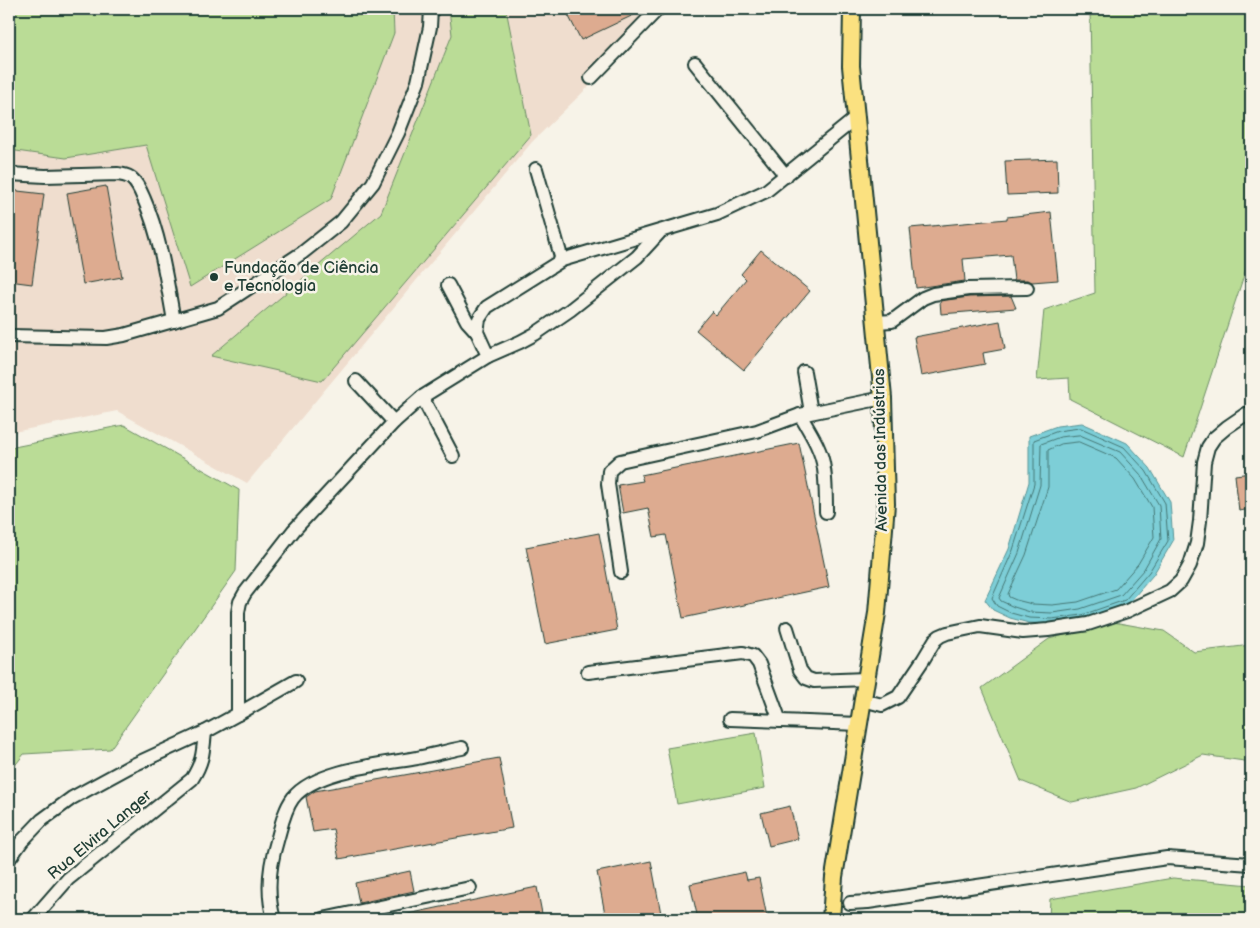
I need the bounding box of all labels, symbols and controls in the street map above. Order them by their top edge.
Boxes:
place label: Fundação de Ciência e Tecnologia [224,259,379,296]
marker: Fundação de Ciência e Tecnologia [208,271,220,283]
street label: Avenida das Indústrias [870,368,892,532]
street label: Rua Elvira Langer [44,786,156,884]

